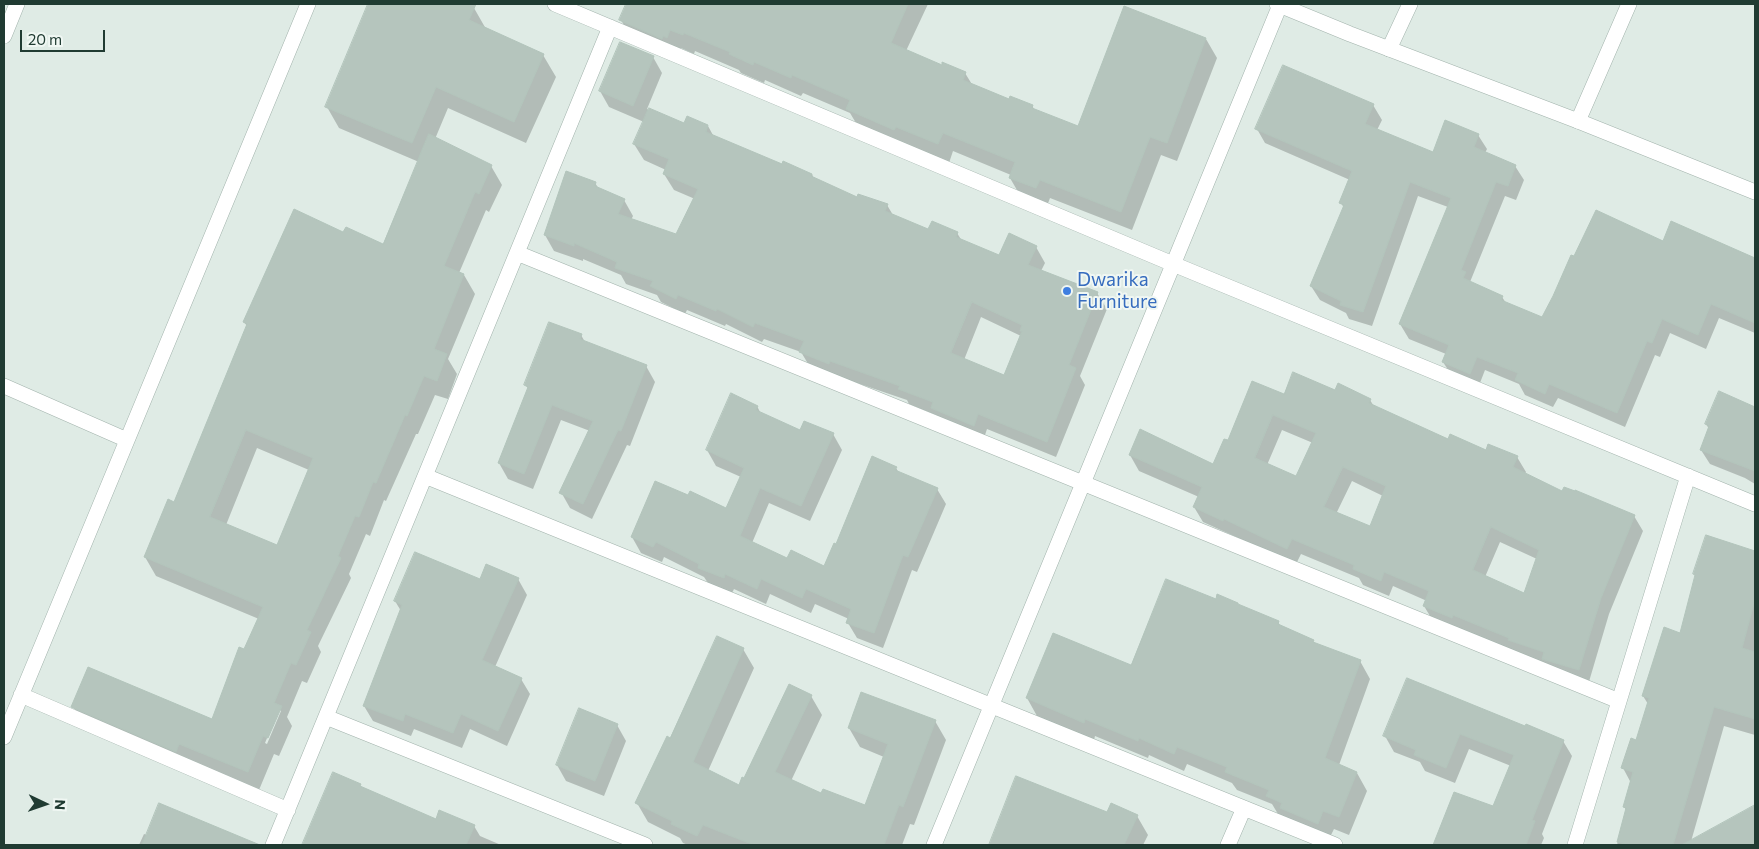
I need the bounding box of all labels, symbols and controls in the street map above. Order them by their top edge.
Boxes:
scale bar [22,20,108,52]
text: 20 m [28,30,62,48]
place label: Dwarika Furniture [1077,269,1157,313]
marker: Dwarika Furniture [1061,285,1073,297]
north arrow [20,779,70,829]
text: N [52,799,69,810]

